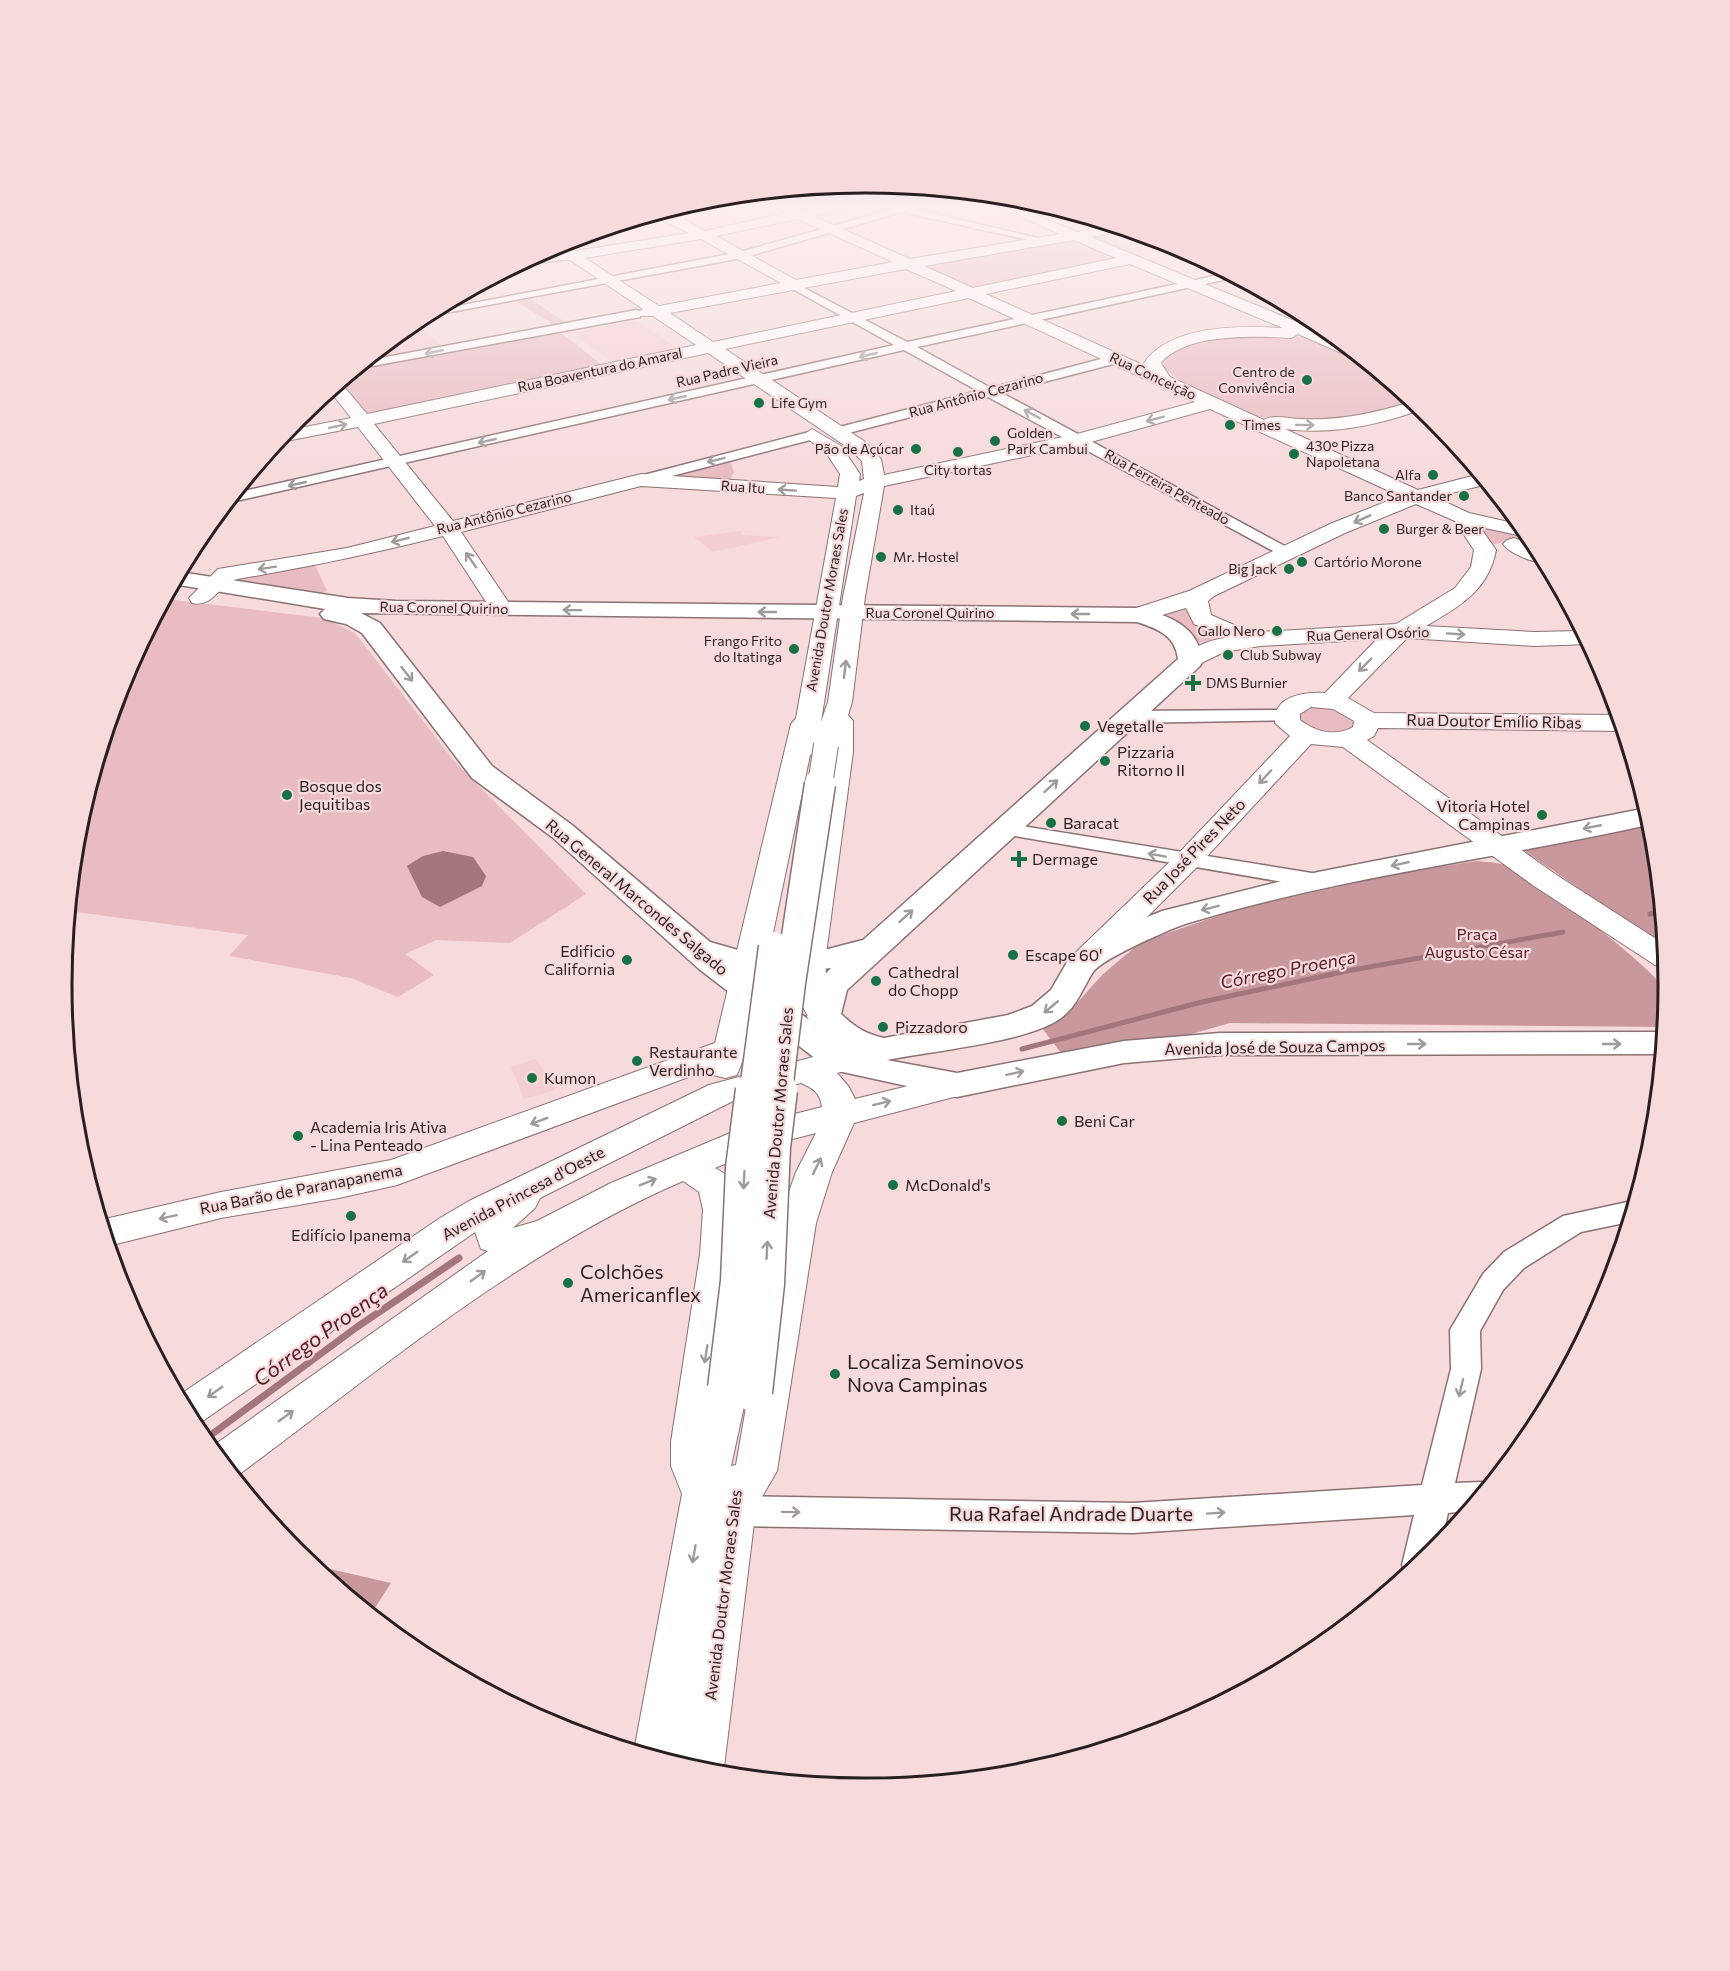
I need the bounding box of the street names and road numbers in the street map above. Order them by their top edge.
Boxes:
street label: Rua Boaventura do Amaral [516,344,684,395]
street label: Rua Conceição [1107,348,1199,403]
street label: Rua Padre Vieira [674,351,779,390]
street label: Rua Antônio Cezarino [907,368,1045,421]
street label: Rua Ferreira Penteado [1102,445,1233,528]
street label: Rua Itu [720,476,766,497]
street label: Rua Antônio Cezarino [435,488,573,537]
street label: Avenida Doutor Moraes Sales [802,507,851,693]
street label: Rua Coronel Quirino [379,598,509,617]
street label: Rua Coronel Quirino [866,604,994,621]
street label: Rua General Osório [1306,623,1430,644]
street label: Rua Doutor Emílio Ribas [1406,709,1582,732]
street label: Rua José Pires Neto [1138,794,1249,907]
street label: Rua General Marcondes Salgado [542,815,732,979]
street label: Avenida Doutor Moraes Sales [759,1006,796,1220]
street label: Avenida José de Souza Campos [1164,1035,1386,1058]
street label: Avenida Princesa d'Oeste [438,1142,607,1244]
street label: Rua Barão de Paranapanema [198,1160,404,1217]
street label: Avenida Doutor Moraes Sales [700,1488,745,1701]
street label: Rua Rafael Andrade Duarte [949,1501,1193,1525]

